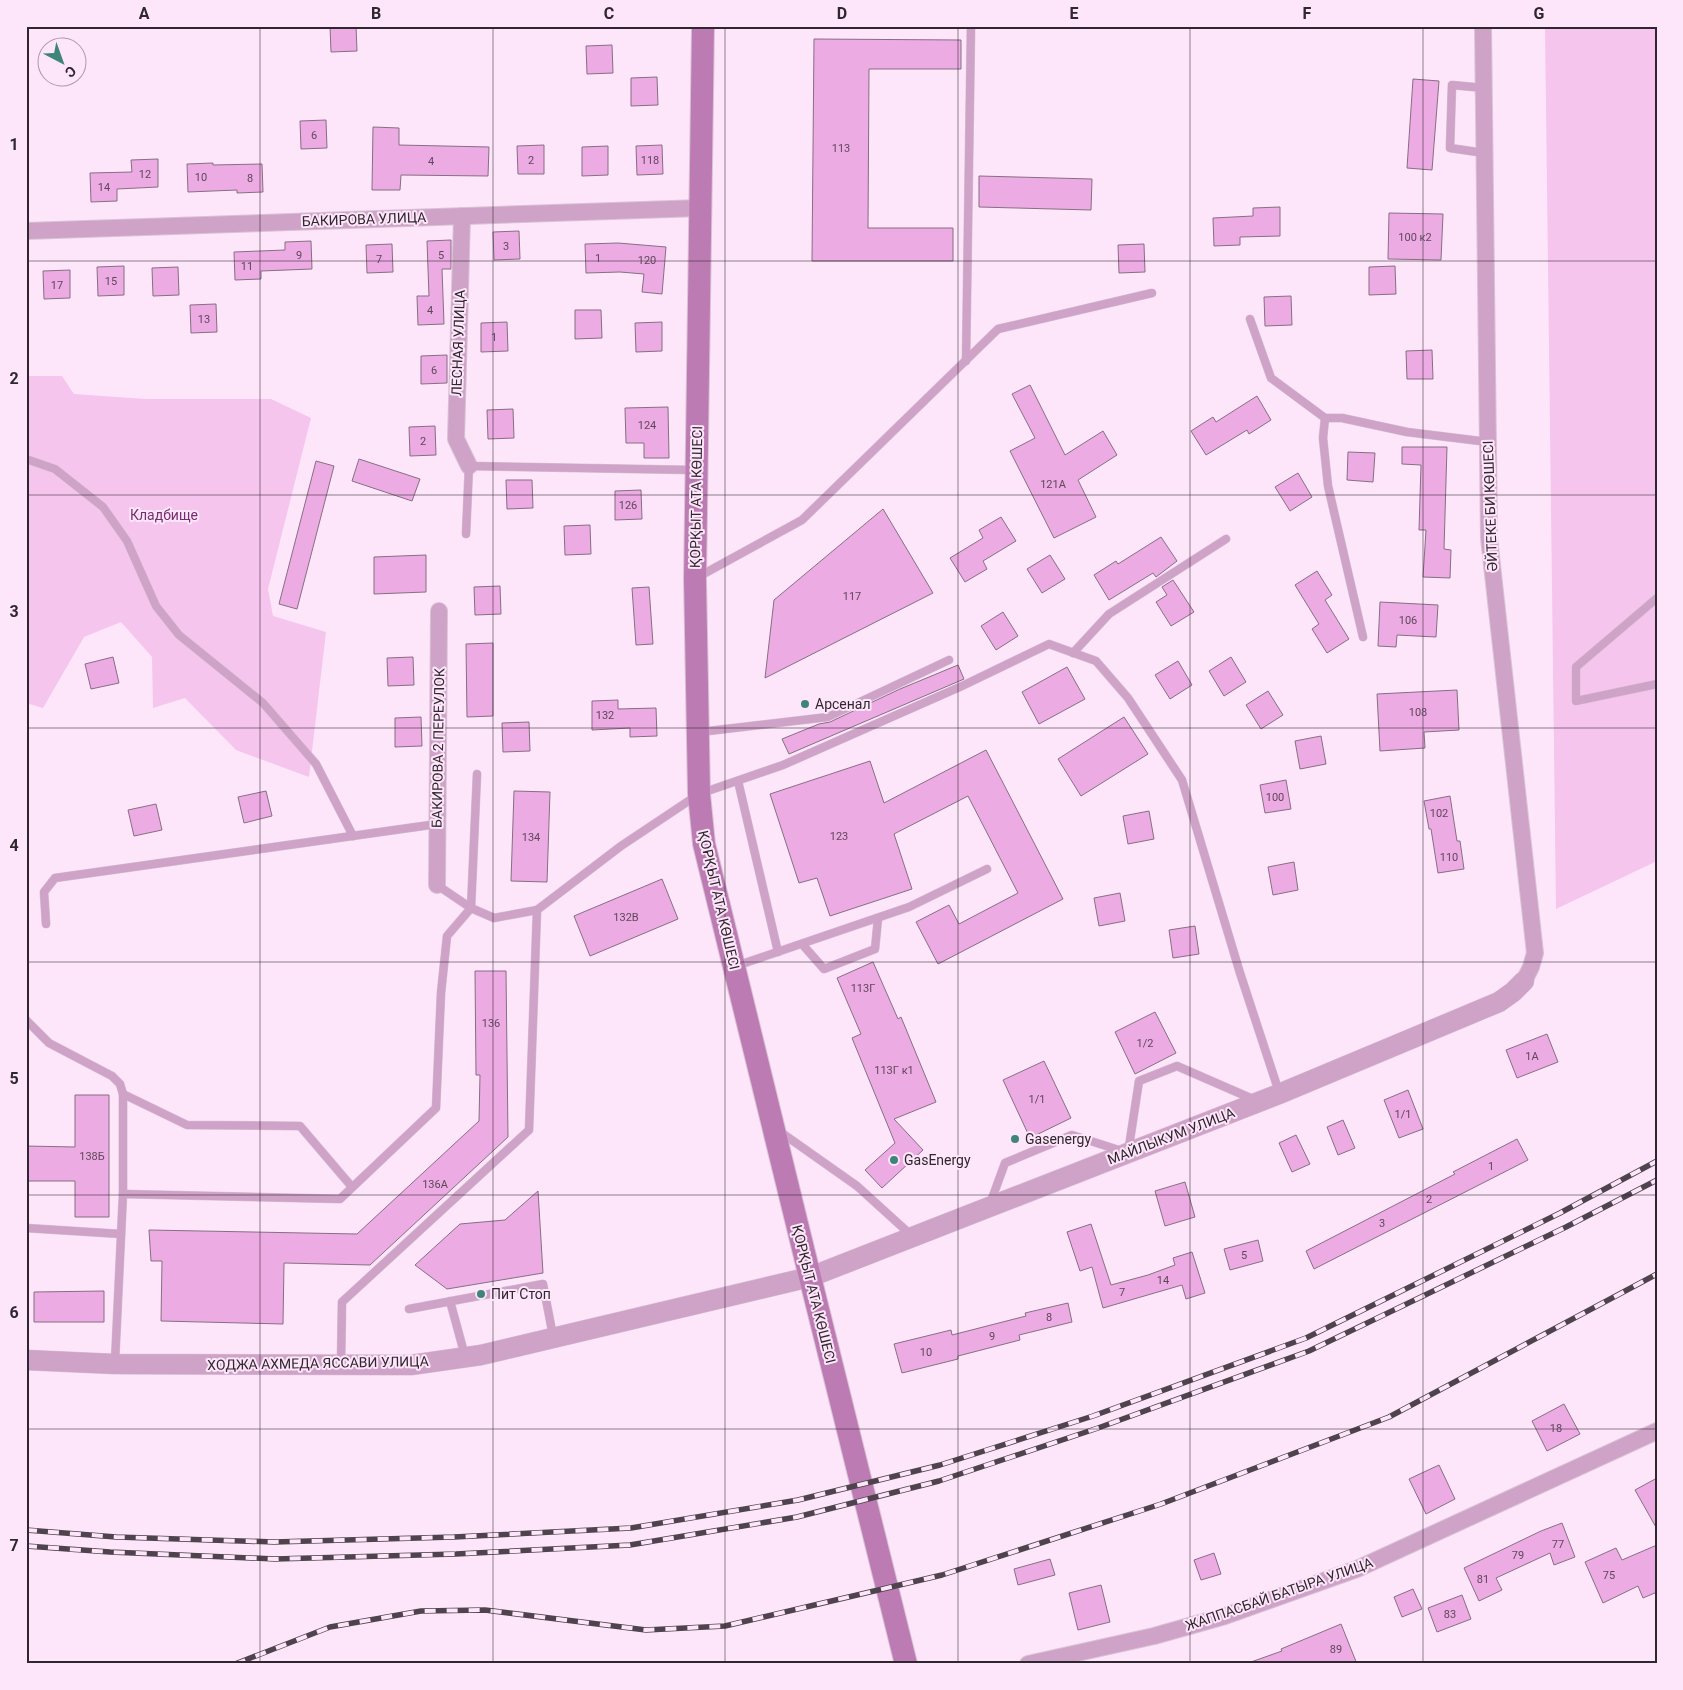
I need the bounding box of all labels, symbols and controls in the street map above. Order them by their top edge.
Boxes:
text: A [139,4,150,23]
text: B [371,4,381,23]
text: C [604,4,614,23]
text: D [837,4,847,23]
text: E [1070,4,1079,23]
text: F [1303,4,1312,23]
text: G [1534,4,1545,23]
north arrow [38,38,88,88]
text: С [62,63,79,81]
house number: 6 [311,129,317,142]
text: 1 [9,135,19,154]
house number: 113 [832,142,850,155]
house number: 2 [528,154,534,167]
house number: 118 [641,154,659,167]
house number: 4 [428,155,434,168]
house number: 12 [139,168,151,181]
house number: 10 [195,171,207,184]
house number: 8 [247,172,253,185]
house number: 14 [98,181,110,194]
street label: БАКИРОВА УЛИЦА [301,209,427,229]
house number: 100 к2 [1398,231,1432,244]
house number: 3 [503,240,509,253]
house number: 9 [296,249,302,262]
house number: 5 [438,249,444,262]
house number: 1 [595,252,601,265]
house number: 7 [376,253,382,266]
house number: 120 [638,254,656,267]
house number: 11 [241,260,253,273]
house number: 15 [105,275,117,288]
house number: 17 [51,279,63,292]
street label: ЛЕСНАЯ УЛИЦА [448,290,468,396]
house number: 4 [427,304,433,317]
house number: 13 [198,313,210,326]
house number: 1 [491,331,497,344]
house number: 6 [431,364,437,377]
text: 2 [9,369,19,388]
house number: 124 [638,419,656,432]
street label: ҚОРҚЫТ АТА КӨШЕСІ [687,426,705,568]
house number: 2 [420,435,426,448]
street label: ӘЙТЕКЕ БИ КӨШЕСІ [1480,440,1500,572]
house number: 121А [1040,478,1067,491]
house number: 126 [619,499,637,512]
park label: Кладбище [130,507,198,523]
house number: 117 [843,590,861,603]
text: 3 [9,602,19,621]
house number: 106 [1399,614,1417,627]
street label: БАКИРОВА 2 ПЕРЕУЛОК [429,668,447,828]
place label: Арсенал [815,696,871,712]
marker: Арсенал [799,698,811,710]
house number: 108 [1409,706,1427,719]
house number: 132 [596,709,614,722]
house number: 100 [1266,791,1284,804]
house number: 102 [1430,807,1448,820]
street label: ҚОРҚЫТ АТА КӨШЕСІ [695,829,743,971]
house number: 123 [830,830,848,843]
house number: 134 [522,831,540,844]
text: 4 [9,836,19,855]
house number: 110 [1440,851,1458,864]
house number: 132В [613,911,639,924]
house number: 113Г [851,982,875,995]
house number: 136 [482,1017,500,1030]
house number: 1/2 [1137,1037,1153,1050]
house number: 1А [1525,1050,1540,1063]
house number: 113Г к1 [874,1064,914,1077]
text: 5 [9,1069,19,1088]
house number: 1/1 [1029,1093,1045,1106]
street label: МАЙЛЫКУМ УЛИЦА [1105,1104,1237,1168]
house number: 1/1 [1395,1108,1411,1121]
place label: Gasenergy [1025,1131,1091,1147]
marker: Gasenergy [1009,1133,1021,1145]
house number: 138Б [79,1150,105,1163]
place label: GasEnergy [904,1152,971,1168]
marker: GasEnergy [888,1154,900,1166]
house number: 1 [1488,1160,1494,1173]
house number: 136А [422,1178,449,1191]
house number: 2 [1426,1193,1432,1206]
house number: 3 [1379,1217,1385,1230]
street label: ҚОРҚЫТ АТА КӨШЕСІ [789,1223,839,1365]
house number: 5 [1241,1249,1247,1262]
house number: 14 [1157,1274,1169,1287]
place label: Пит Стоп [491,1286,551,1302]
house number: 7 [1119,1286,1125,1299]
marker: Пит Стоп [475,1288,487,1300]
text: 6 [9,1303,19,1322]
house number: 8 [1046,1311,1052,1324]
house number: 9 [989,1330,995,1343]
house number: 10 [920,1346,932,1359]
street label: ХОДЖА АХМЕДА ЯССАВИ УЛИЦА [207,1353,429,1373]
house number: 18 [1550,1422,1562,1435]
text: 7 [9,1536,19,1555]
house number: 77 [1552,1538,1564,1551]
house number: 79 [1512,1549,1524,1562]
street label: ЖАППАСБАЙ БАТЫРА УЛИЦА [1183,1554,1375,1634]
house number: 75 [1603,1569,1615,1582]
house number: 81 [1477,1573,1489,1586]
house number: 83 [1444,1608,1456,1621]
house number: 89 [1330,1643,1342,1656]

